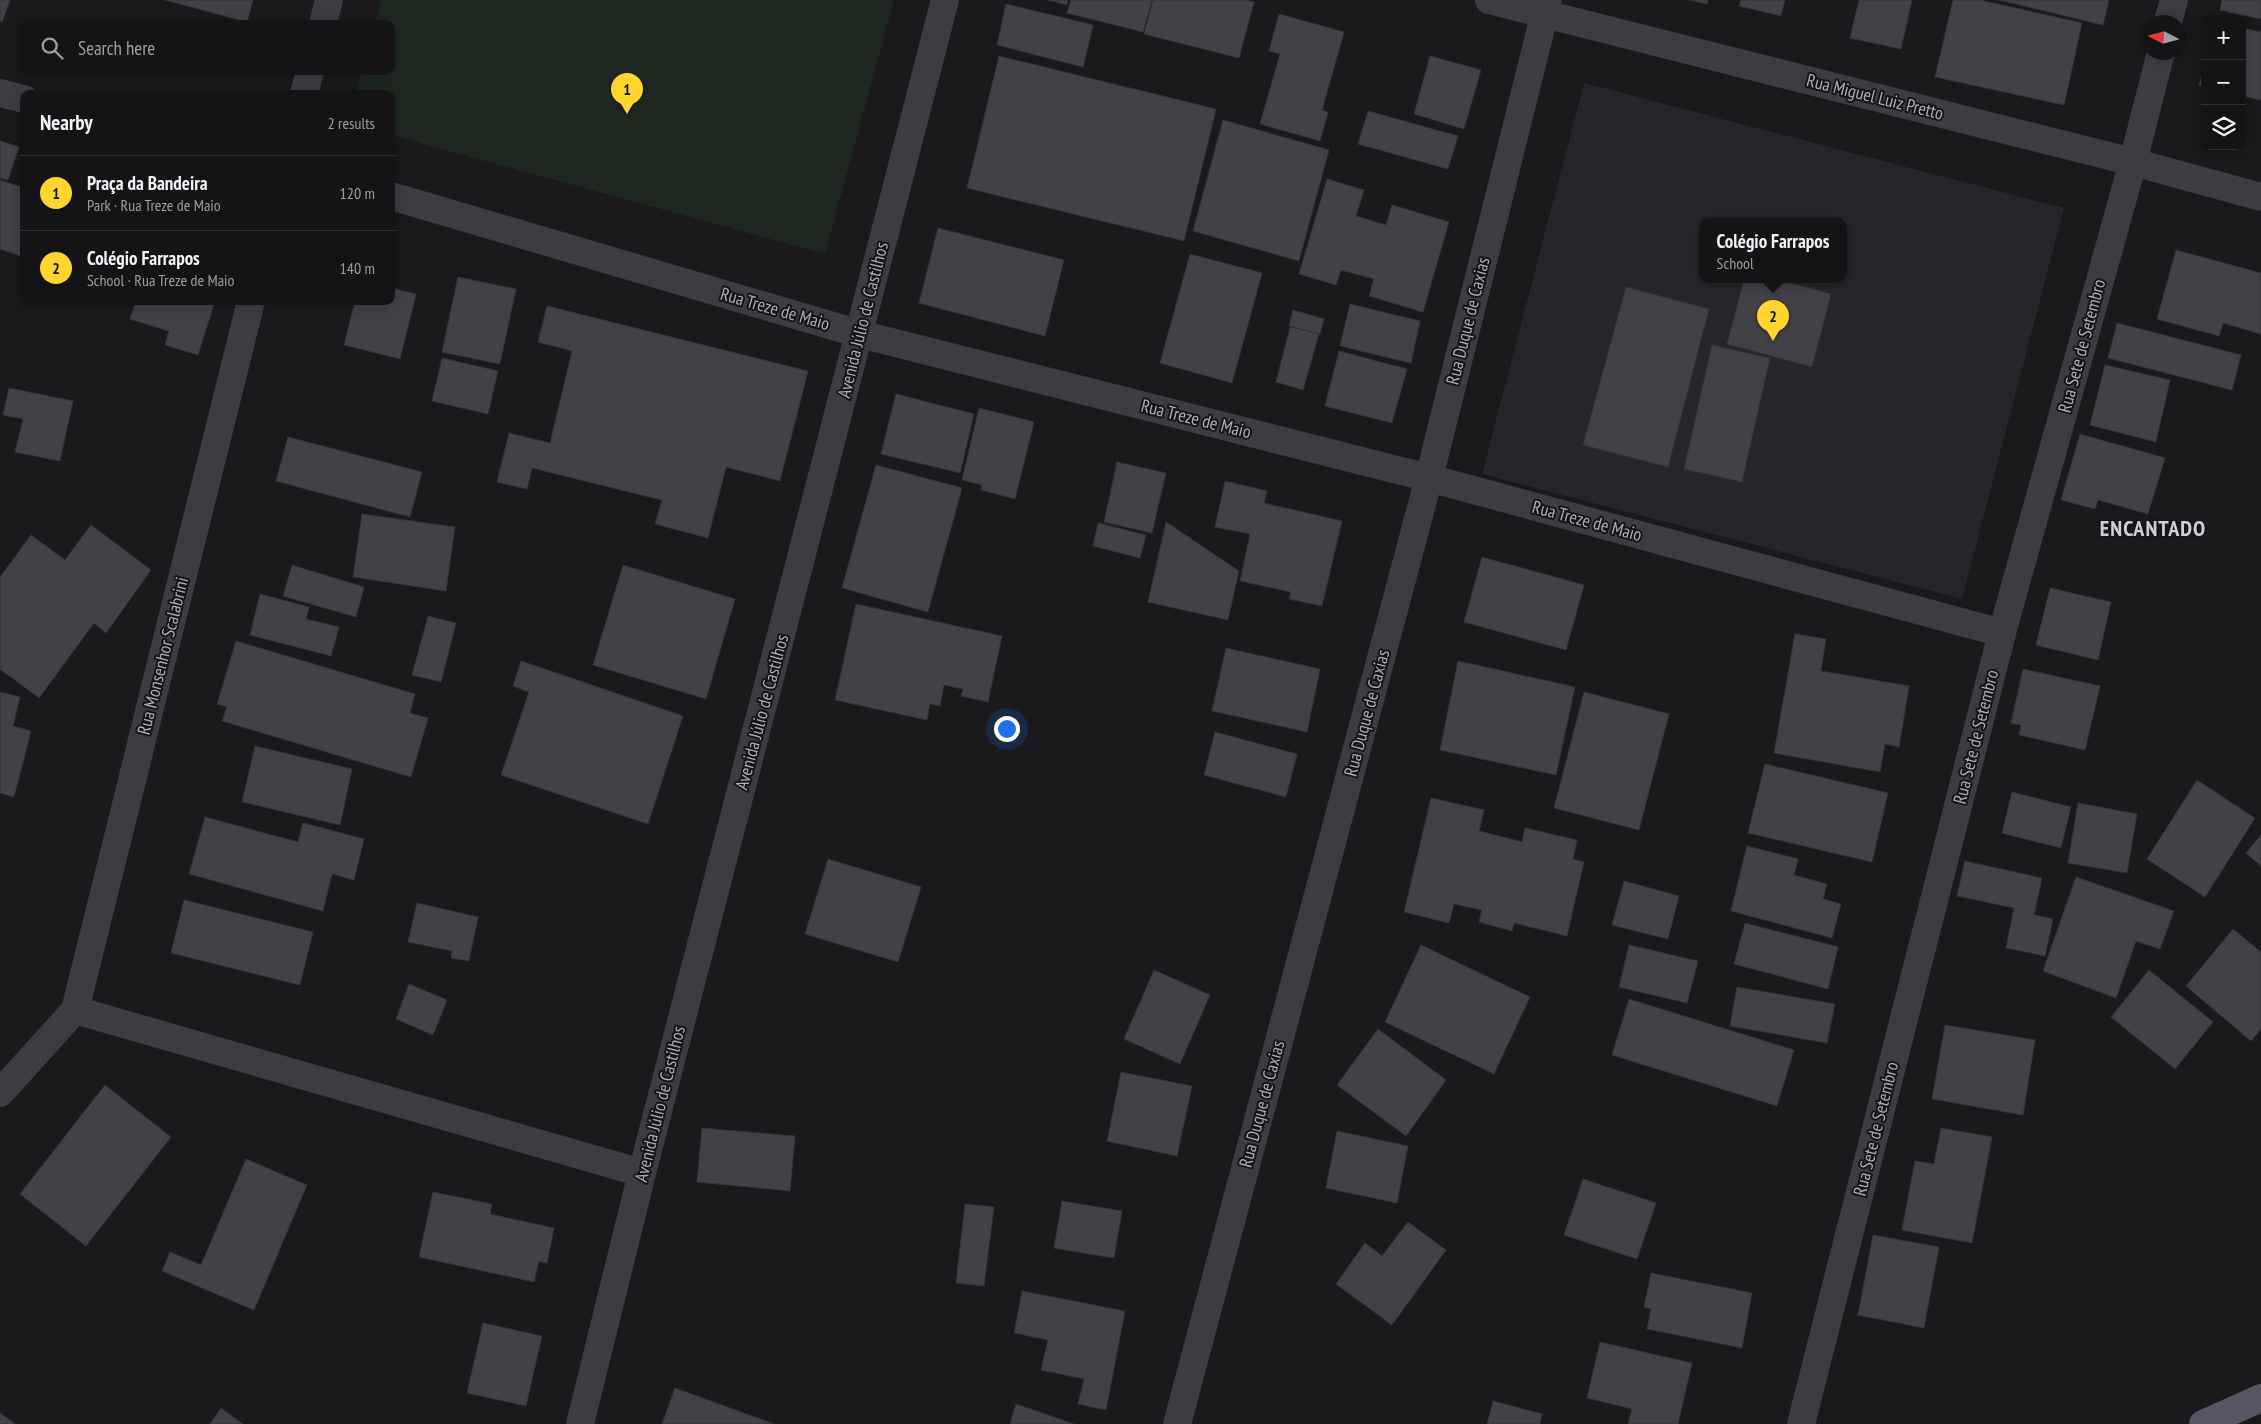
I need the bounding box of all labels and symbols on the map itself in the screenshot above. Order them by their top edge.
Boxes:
north arrow [2141,15,2186,60]
street label: Rua Miguel Luiz Pretto [1804,68,1946,125]
pin: 1 [611,73,643,114]
street label: Avenida Júlio de Castilhos [832,239,893,400]
street label: Rua Duque de Caxias [1441,255,1494,387]
street label: Rua Sete de Setembro [2053,276,2110,415]
street label: Rua Treze de Maio [718,282,833,335]
pin: 2 [1757,300,1789,341]
street label: Rua Treze de Maio [1139,394,1254,443]
street label: Rua Treze de Maio [1530,495,1645,546]
district label: ENCANTADO [2100,514,2206,542]
street label: Rua Monsenhor Scalabrini [132,575,193,737]
street label: Avenida Júlio de Castilhos [730,632,793,792]
street label: Rua Duque de Caxias [1339,647,1395,779]
street label: Rua Sete de Setembro [1948,667,2003,806]
your location [994,716,1020,742]
street label: Avenida Júlio de Castilhos [629,1023,690,1184]
street label: Rua Duque de Caxias [1234,1038,1290,1170]
street label: Rua Sete de Setembro [1848,1059,1903,1198]

